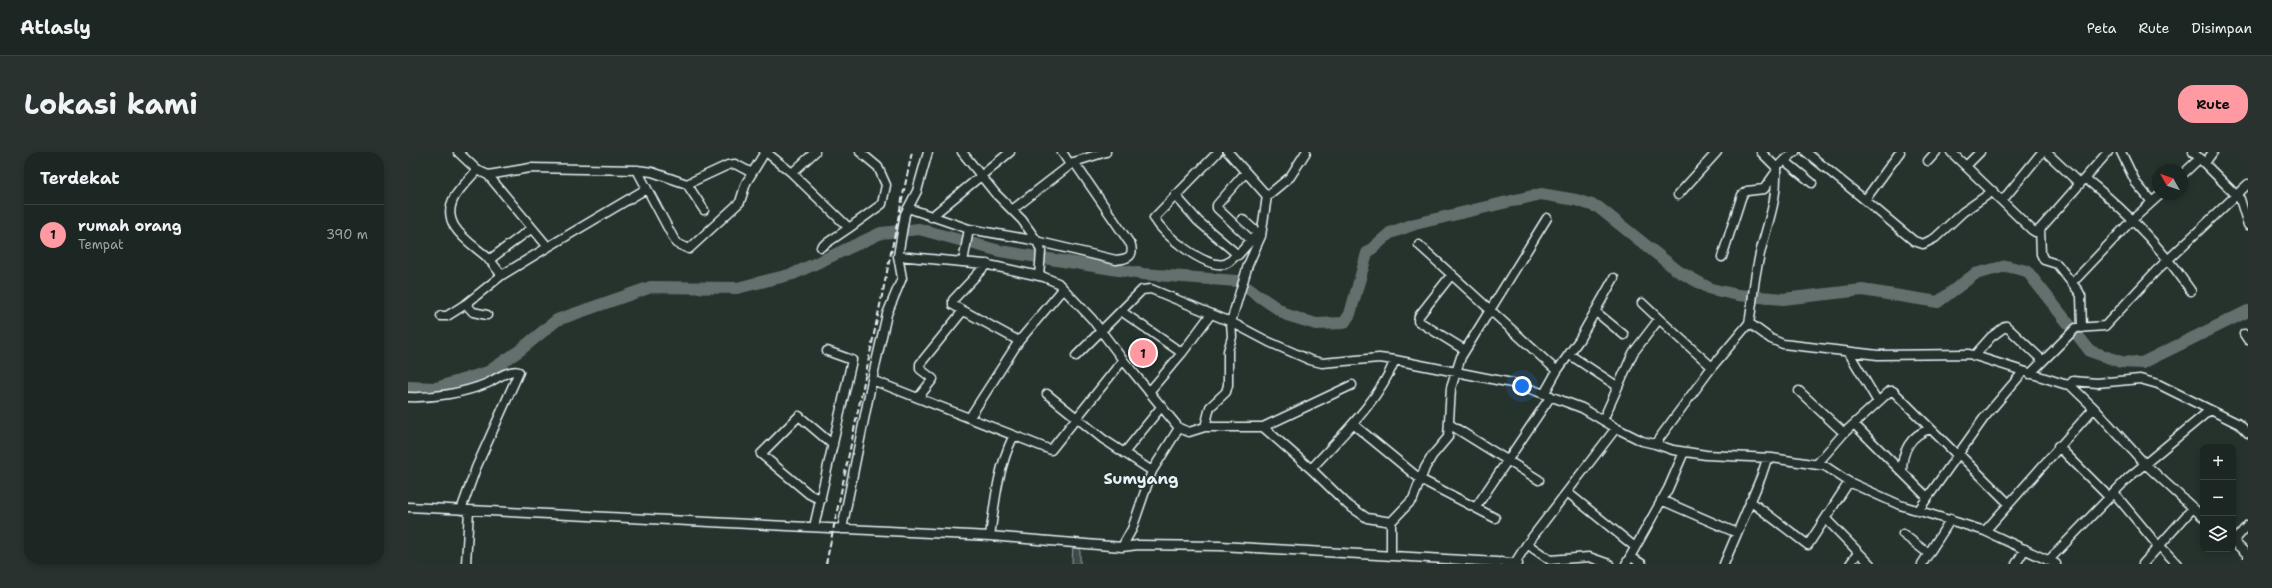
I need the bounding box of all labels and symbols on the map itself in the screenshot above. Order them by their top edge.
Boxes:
north arrow [2152,164,2188,200]
pin: 1 [1130,338,1156,368]
your location [1512,376,1532,396]
district label: Sumyang [1103,468,1179,489]

